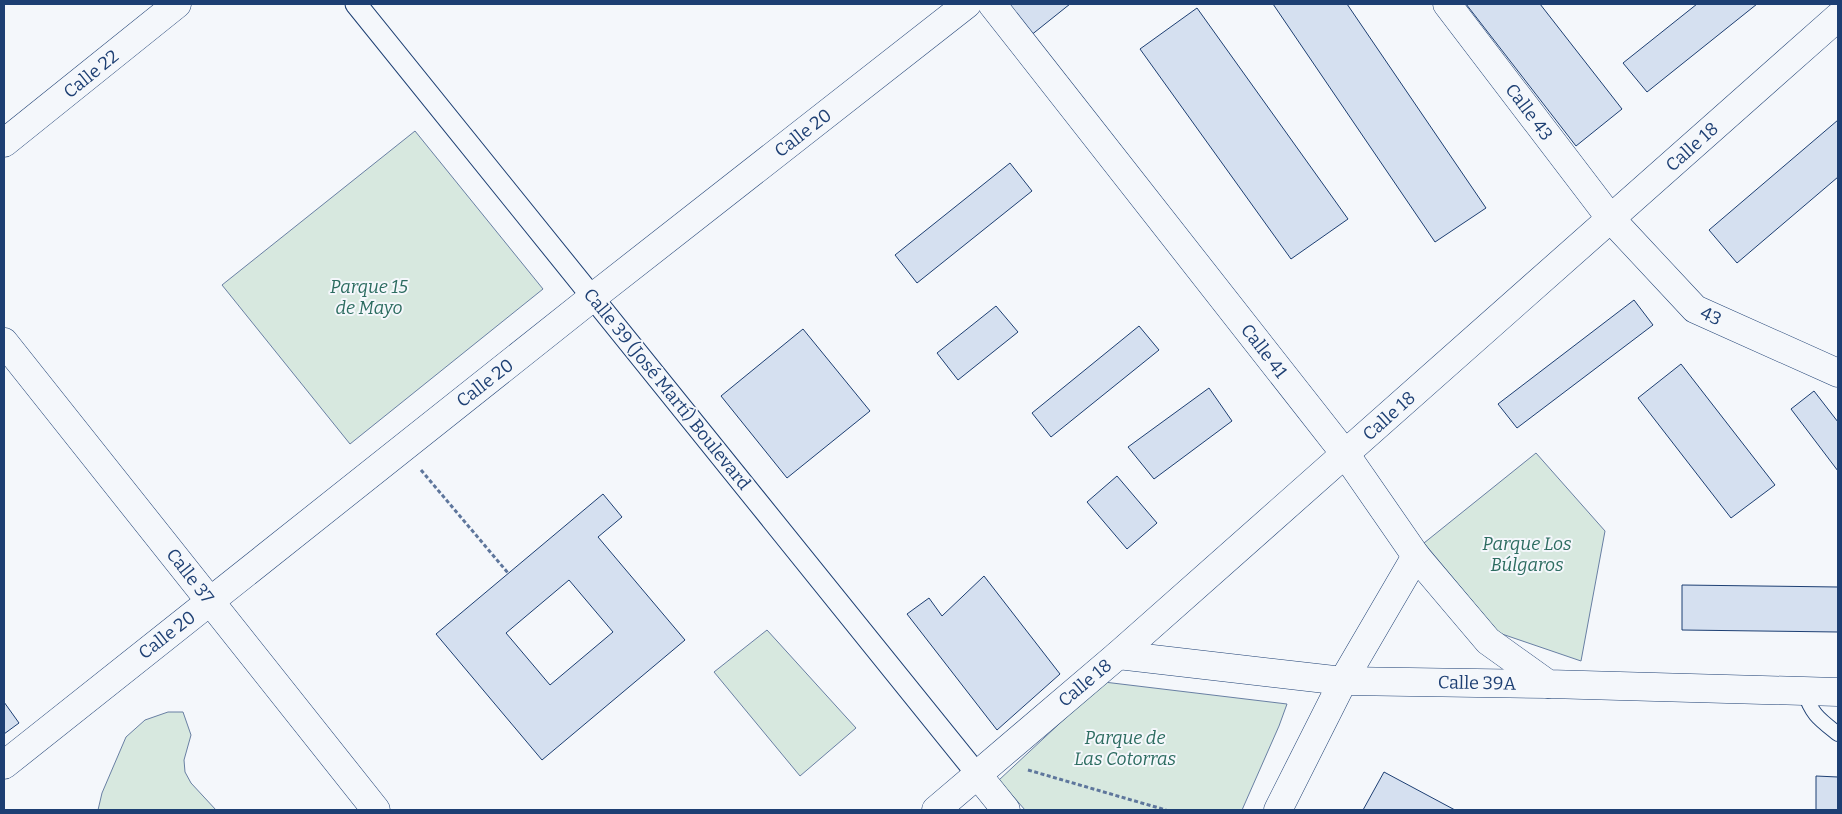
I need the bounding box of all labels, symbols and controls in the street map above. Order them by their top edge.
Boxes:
street label: Calle 22 [59,45,123,103]
street label: Calle 43 [1500,79,1558,145]
street label: Calle 20 [770,104,836,162]
street label: Calle 18 [1661,118,1723,176]
park label: Parque 15 de Mayo [330,276,409,319]
street label: Calle 39 (José Martí) Boulevard [579,284,755,495]
street label: 43 [1697,302,1725,330]
street label: Calle 41 [1236,320,1292,383]
street label: Calle 20 [452,354,518,412]
street label: Calle 18 [1358,387,1420,445]
park label: Parque Los Búlgaros [1482,533,1572,576]
street label: Calle 37 [162,544,218,608]
street label: Calle 20 [134,606,200,664]
street label: Calle 18 [1054,654,1116,712]
street label: Calle 39A [1438,671,1517,695]
park label: Parque de Las Cotorras [1074,727,1176,770]

